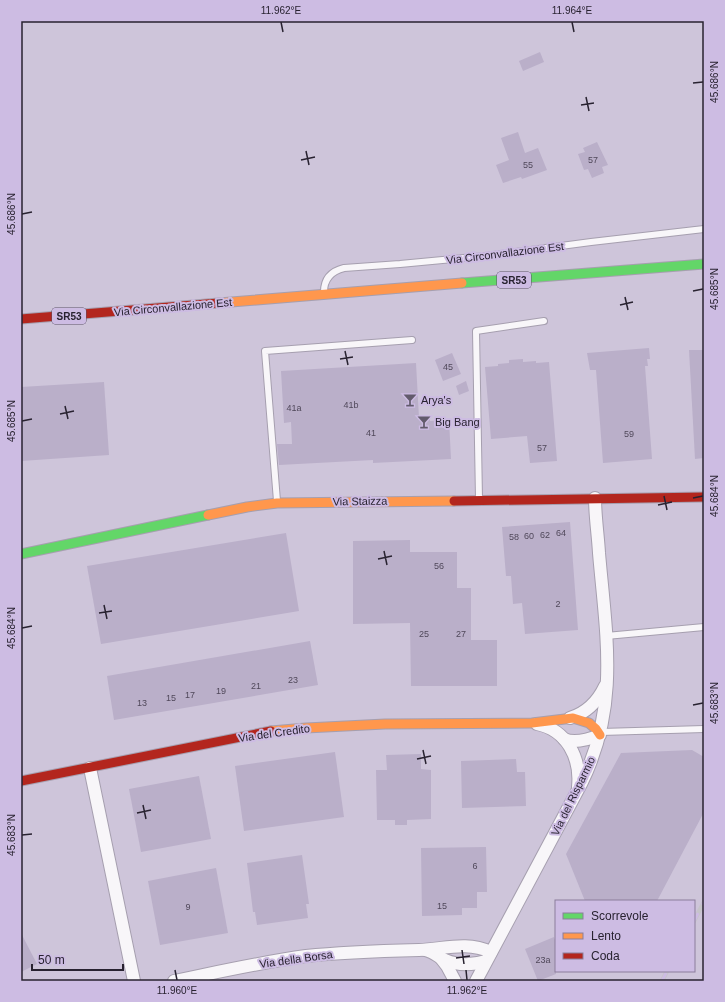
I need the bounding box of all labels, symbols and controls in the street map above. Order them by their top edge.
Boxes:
text: 11.962°E [261,5,302,16]
text: 11.964°E [552,5,593,16]
text: 45.686°N [709,61,720,103]
house number: 57 [588,155,598,165]
house number: 55 [523,160,533,170]
text: 45.686°N [6,193,17,235]
street label: Via Circonvallazione Est [445,240,565,266]
text: 45.685°N [709,268,720,310]
road number: SR53 [497,272,531,288]
street label: Via Circonvallazione Est [113,296,233,318]
road number: SR53 [52,308,86,324]
house number: 45 [443,362,453,372]
bar icon: Arya's [402,392,418,408]
place label: Arya's [421,394,452,406]
text: 45.685°N [6,400,17,442]
house number: 41b [343,400,359,410]
house number: 41a [286,403,302,413]
bar icon: Big Bang [416,414,432,430]
place label: Big Bang [435,416,480,428]
house number: 41 [366,428,376,438]
house number: 59 [624,429,634,439]
house number: 57 [537,443,547,453]
text: 45.684°N [709,475,720,517]
street label: Via Staizza [332,495,388,507]
house number: 64 [556,528,566,538]
house number: 62 [540,530,550,540]
house number: 60 [524,531,534,541]
house number: 58 [509,532,519,542]
house number: 56 [434,561,444,571]
house number: 2 [555,599,561,609]
text: 45.684°N [6,607,17,649]
house number: 25 [419,629,429,639]
house number: 27 [456,629,466,639]
house number: 23 [288,675,298,685]
house number: 21 [251,681,261,691]
text: 45.683°N [709,682,720,724]
house number: 19 [216,686,226,696]
house number: 17 [185,690,195,700]
house number: 15 [166,693,176,703]
house number: 13 [137,698,147,708]
street label: Via del Credito [238,722,310,744]
street label: Via del Risparmio [549,755,597,837]
text: 45.683°N [6,814,17,856]
house number: 6 [472,861,478,871]
legend [555,900,695,972]
house number: 15 [437,901,447,911]
house number: 9 [185,902,191,912]
text: Scorrevole [591,909,649,923]
text: Lento [591,929,621,943]
scale bar [32,946,123,972]
street label: Via della Borsa [259,948,334,970]
text: Coda [591,949,620,963]
text: 50 m [38,953,65,967]
house number: 23a [535,955,551,965]
text: 11.960°E [157,985,198,996]
text: 11.962°E [447,985,488,996]

